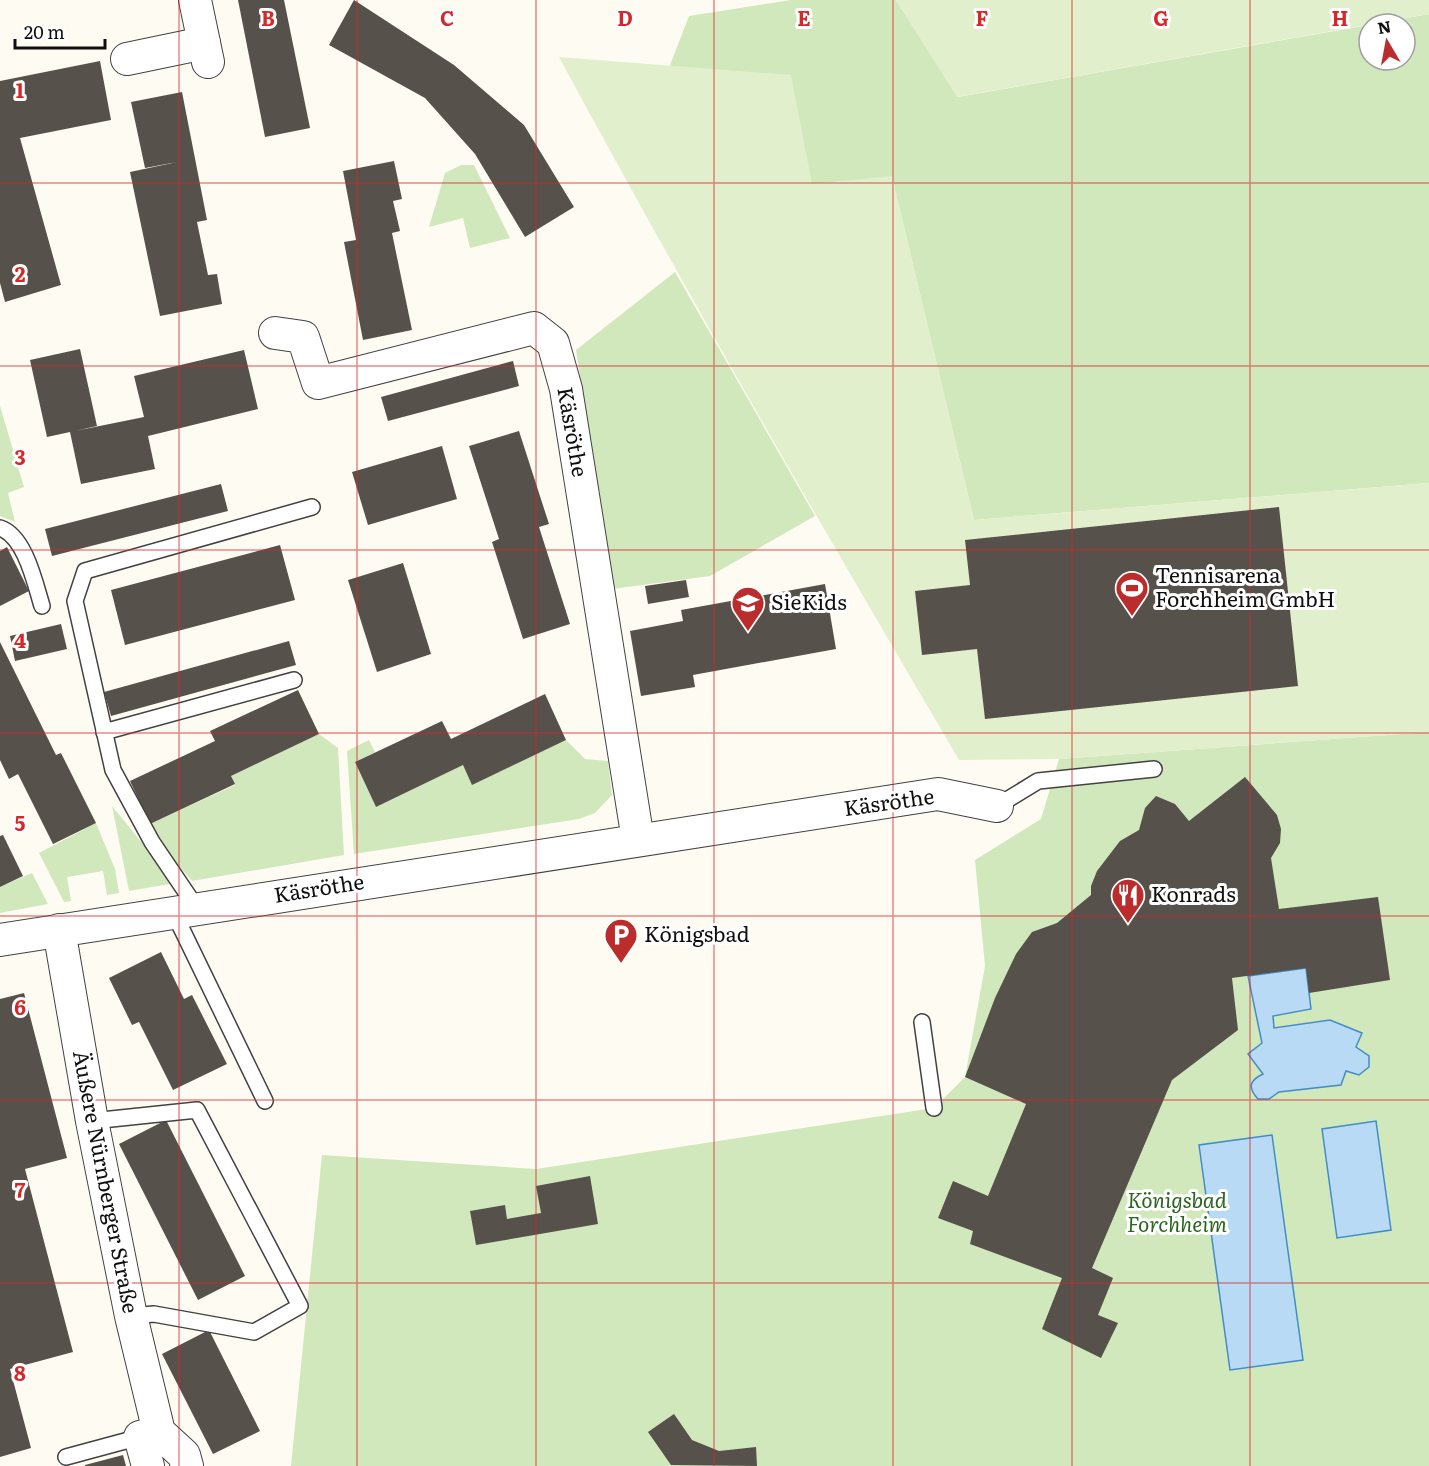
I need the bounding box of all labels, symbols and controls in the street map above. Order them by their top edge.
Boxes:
text: B [261,2,275,32]
text: C [440,2,454,32]
text: D [617,2,633,32]
text: E [797,2,811,32]
text: F [976,2,989,32]
text: G [1153,2,1169,32]
text: H [1332,2,1348,32]
scale bar [15,12,105,50]
north arrow [1357,12,1417,72]
text: N [1376,13,1393,39]
text: 20 m [24,18,65,45]
text: 1 [16,74,24,104]
text: 2 [15,258,26,288]
street label: Käsröthe [551,384,598,479]
text: 3 [14,441,26,471]
place label: Tennisarena Forchheim GmbH [1155,558,1335,613]
sports icon: Tennisarena Forchheim GmbH [1114,570,1150,617]
school or university icon: SieKids [730,585,766,632]
place label: SieKids [771,585,847,616]
text: 4 [14,624,26,654]
street label: Käsröthe [841,779,936,822]
text: 5 [15,807,26,837]
street label: Käsröthe [271,864,366,909]
restaurant icon: Konrads [1110,877,1146,924]
place label: Konrads [1151,877,1236,908]
parking icon: Königsbad [603,917,639,964]
place label: Königsbad [644,917,750,948]
text: 6 [14,991,26,1021]
street label: Äußere Nürnberger Straße [67,1047,148,1316]
text: 7 [15,1174,26,1204]
park label: Königsbad Forchheim [1127,1183,1228,1238]
text: 8 [14,1357,26,1387]

